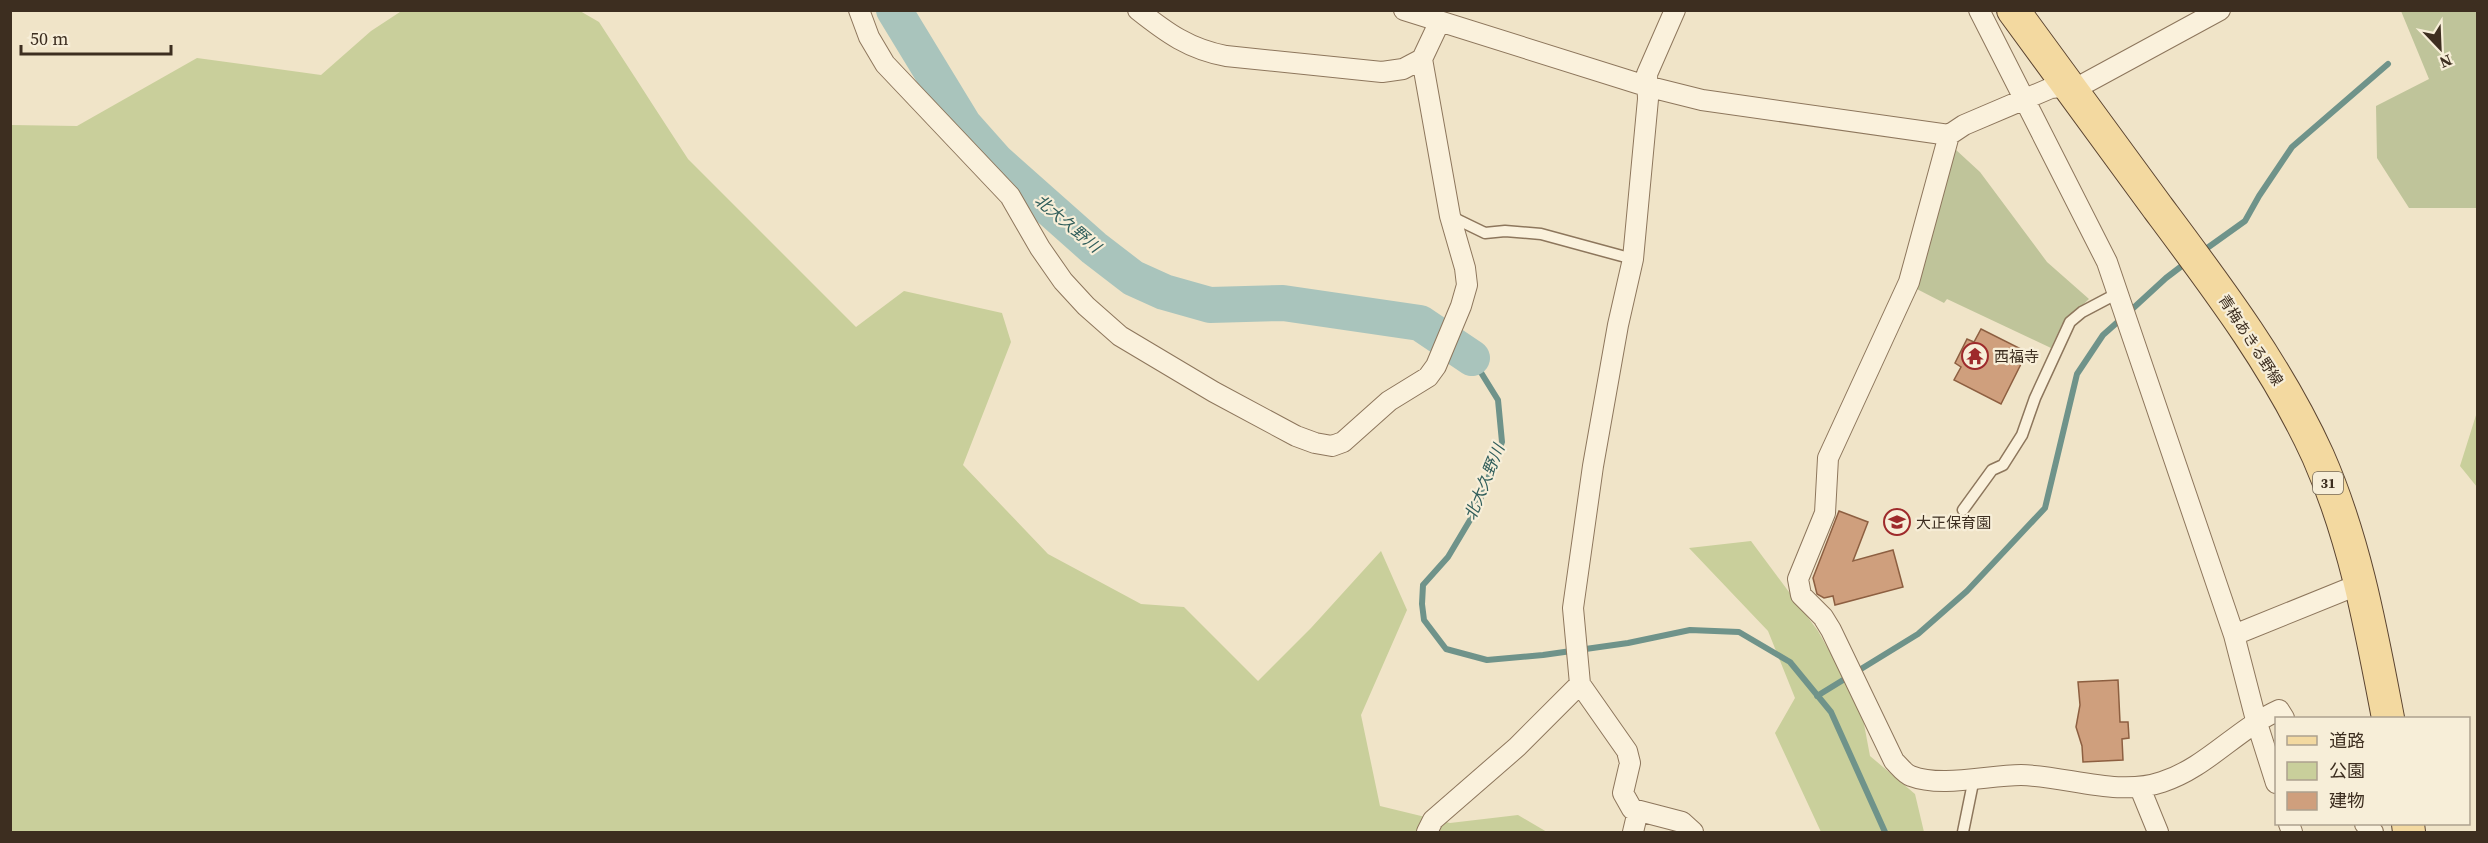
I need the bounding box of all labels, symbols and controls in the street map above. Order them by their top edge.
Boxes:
scale bar [21,18,171,56]
north arrow [2410,18,2470,78]
text: 50 m [30,26,68,51]
text: N [2436,49,2456,74]
water label: 北大久野川 [1030,189,1107,258]
street label: 青梅あきる野線 [2214,290,2288,390]
temple icon: 西福寺 [1960,341,1990,371]
place label: 西福寺 [1994,346,2039,367]
water label: 北大久野川 [1459,439,1510,523]
road number: 31 [2313,472,2343,494]
school or university icon: 大正保育園 [1882,507,1912,537]
place label: 大正保育園 [1916,512,1991,533]
legend [2275,717,2470,825]
text: 道路 [2329,728,2365,753]
text: 公園 [2329,758,2365,783]
text: 建物 [2329,788,2365,813]

